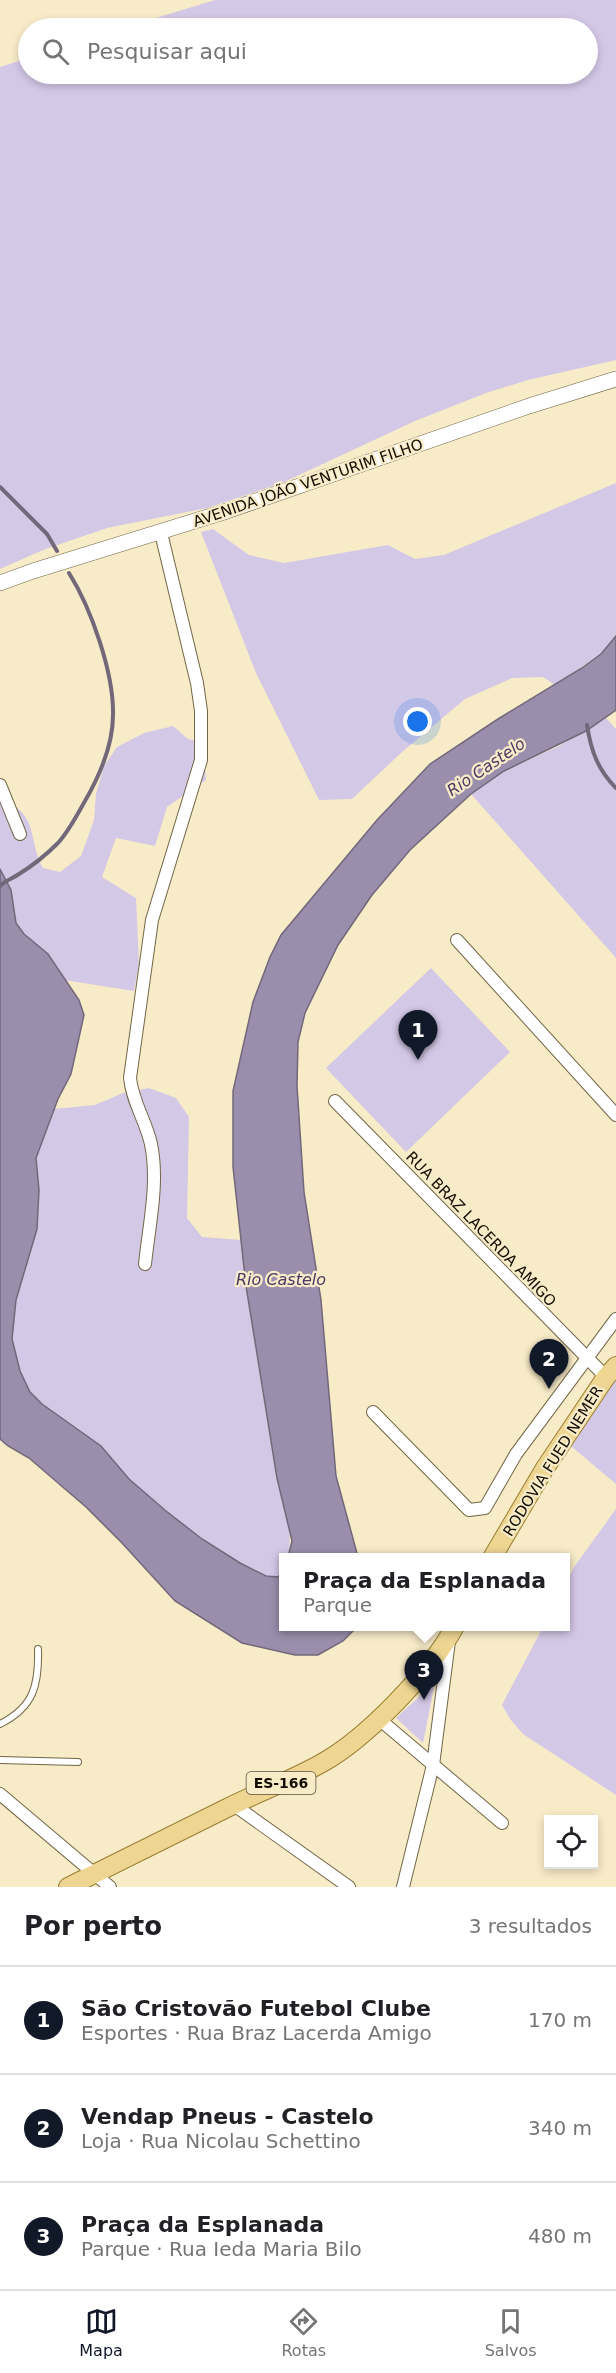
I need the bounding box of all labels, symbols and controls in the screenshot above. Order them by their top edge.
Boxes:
search box [18,18,598,84]
icon: search [39,35,72,68]
text: Pesquisar aqui [87,39,247,64]
street label: AVENIDA JOÃO VENTURIM FILHO [190,434,425,531]
your location [403,707,432,736]
water label: Rio Castelo [443,734,529,800]
pin: 1 [398,1010,438,1060]
street label: RUA BRAZ LACERDA AMIGO [402,1148,560,1310]
water label: Rio Castelo [236,1270,326,1289]
pin: 2 [530,1340,568,1389]
street label: RODOVIA FUED NEMER [499,1382,607,1540]
popup [279,1553,570,1631]
text: Praça da Esplanada [303,1568,546,1593]
text: Parque [303,1593,372,1617]
pin: 3 [404,1650,444,1700]
road number: ES-166 [246,1772,316,1794]
map controls [544,1815,598,1869]
button: locate [544,1815,598,1869]
text: Por perto [24,1911,162,1941]
text: 3 resultados [469,1914,592,1938]
text: São Cristovão Futebol Clube [81,1996,431,2021]
text: 1 [37,2008,50,2032]
text: 170 m [528,2008,592,2032]
text: Esportes · Rua Braz Lacerda Amigo [81,2021,432,2045]
text: Vendap Pneus - Castelo [81,2104,374,2129]
text: 2 [37,2116,50,2140]
text: 340 m [528,2116,592,2140]
text: Loja · Rua Nicolau Schettino [81,2129,361,2153]
text: Praça da Esplanada [81,2212,324,2237]
text: 3 [37,2224,50,2248]
text: 480 m [528,2224,592,2248]
text: Parque · Rua Ieda Maria Bilo [81,2237,362,2261]
tab: Mapa [79,2305,123,2360]
tab: Rotas [281,2305,326,2360]
tab: Salvos [485,2305,537,2360]

